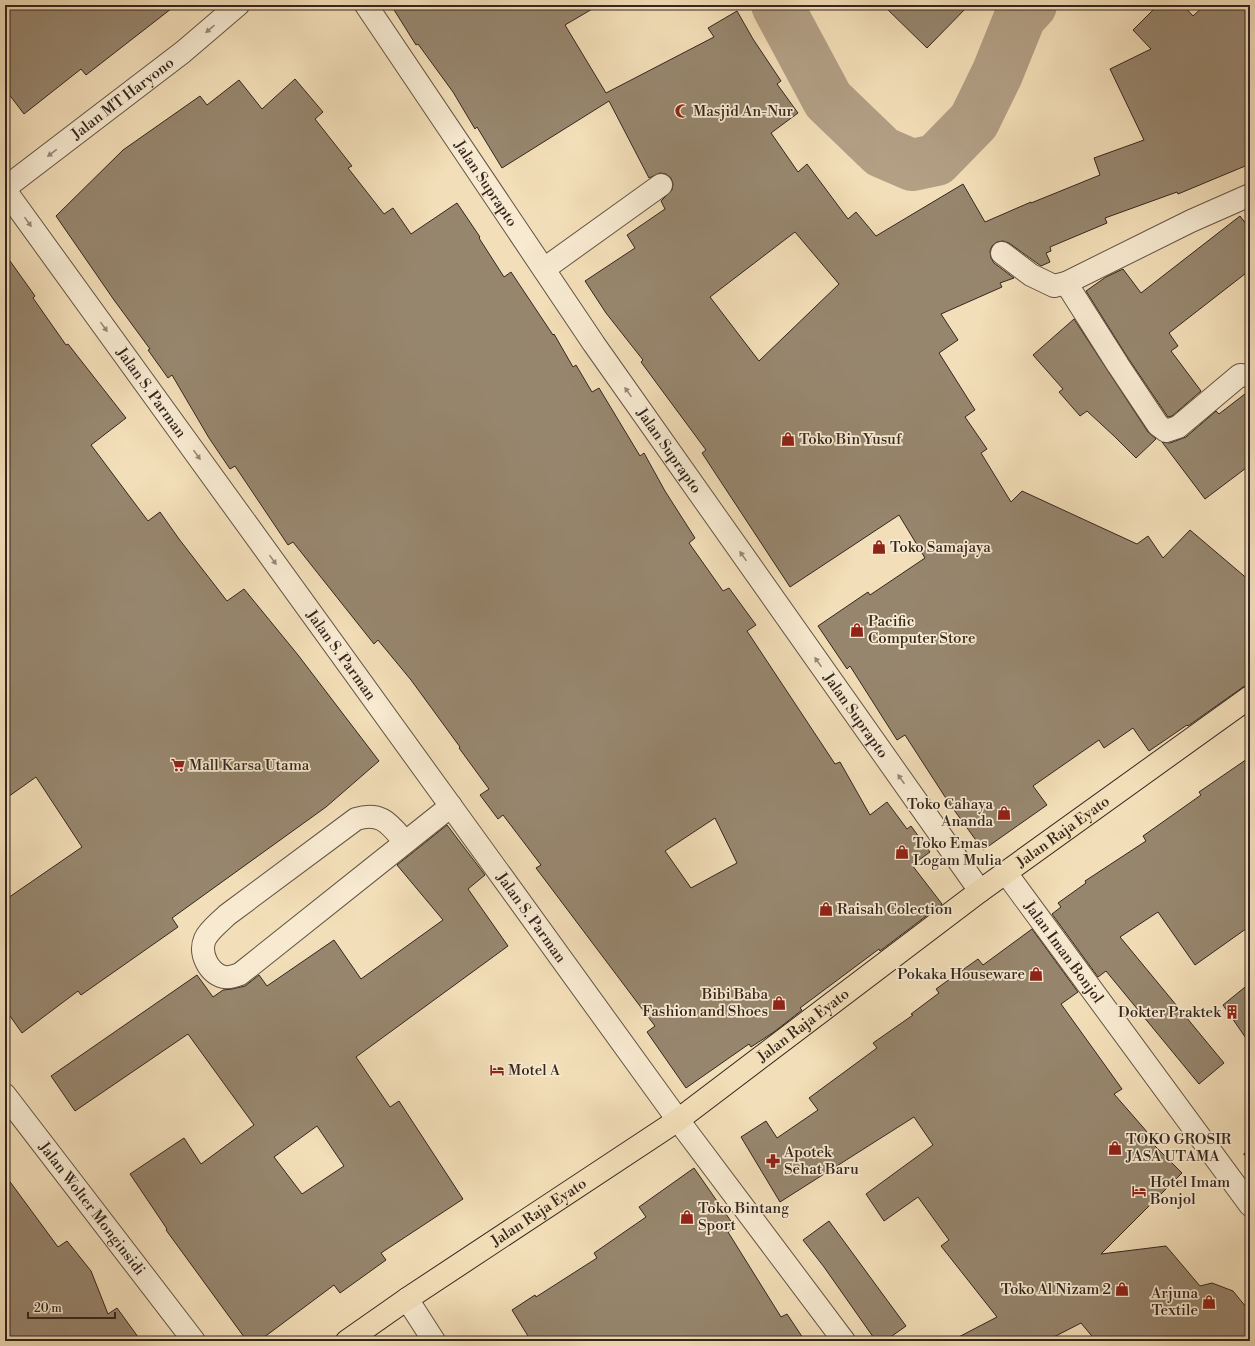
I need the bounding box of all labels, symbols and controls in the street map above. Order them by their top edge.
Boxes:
one-way arrow [205,24,216,33]
street label: Jalan MT Haryono [67,53,178,144]
place label: Masjid An-Nur [693,102,794,121]
mosque icon: Masjid An-Nur [674,103,690,119]
street label: Jalan Suprapto [450,136,522,230]
one-way arrow [46,148,57,157]
one-way arrow [24,216,32,227]
one-way arrow [100,322,108,332]
street label: Jalan S. Parman [112,343,191,442]
one-way arrow [624,387,632,397]
street label: Jalan Suprapto [632,403,706,497]
place label: Toko Bin Yusuf [799,430,902,449]
shop icon: Toko Bin Yusuf [780,431,796,447]
one-way arrow [193,450,201,460]
place label: Toko Samajaya [890,538,991,557]
shop icon: Toko Samajaya [871,539,887,555]
one-way arrow [739,550,747,561]
one-way arrow [269,555,277,566]
street label: Jalan S. Parman [302,605,381,704]
place label: Pacific Computer Store [868,612,975,648]
shop icon: Pacific Computer Store [849,622,865,638]
one-way arrow [814,656,822,667]
street label: Jalan Suprapto [819,668,893,762]
place label: Mall Karsa Utama [189,756,310,775]
supermarket icon: Mall Karsa Utama [170,757,186,773]
one-way arrow [897,774,905,785]
street label: Jalan Raja Eyato [1012,791,1113,872]
place label: Toko Cahaya Ananda [907,795,993,831]
shop icon: Toko Cahaya Ananda [996,805,1012,821]
place label: Toko Emas Logam Mulia [913,834,1002,870]
shop icon: Toko Emas Logam Mulia [894,844,910,860]
street label: Jalan S. Parman [492,868,571,966]
street label: Jalan Iman Bonjol [1020,896,1108,1007]
place label: Raisah Colection [837,900,952,919]
shop icon: Raisah Colection [818,901,834,917]
place label: Pokaka Houseware [897,965,1025,984]
shop icon: Pokaka Houseware [1028,966,1044,982]
street label: Jalan Raja Eyato [752,984,853,1067]
place label: Bibi Baba Fashion and Shoes [642,985,768,1021]
shop icon: Bibi Baba Fashion and Shoes [771,995,787,1011]
place label: Dokter Praktek [1118,1003,1222,1022]
building icon: Dokter Praktek [1224,1004,1240,1020]
place label: Motel A [508,1061,561,1080]
hotel icon: Motel A [489,1062,505,1078]
place label: TOKO GROSIR JASA UTAMA [1125,1130,1232,1166]
street label: Jalan Wolter Monginsidi [34,1137,149,1279]
shop icon: TOKO GROSIR JASA UTAMA [1107,1140,1123,1156]
place label: Apotek Sehat Baru [783,1143,859,1179]
pharmacy icon: Apotek Sehat Baru [765,1153,781,1169]
place label: Hotel Imam Bonjol [1149,1173,1230,1209]
street label: Jalan Raja Eyato [486,1174,590,1251]
hotel icon: Hotel Imam Bonjol [1131,1183,1147,1199]
place label: Toko Bintang Sport [698,1199,789,1235]
shop icon: Toko Bintang Sport [679,1209,695,1225]
place label: Toko Al Nizam 2 [1001,1280,1111,1299]
shop icon: Toko Al Nizam 2 [1114,1281,1130,1297]
place label: Arjuna Textile [1150,1284,1198,1320]
scale bar [28,1294,115,1320]
shop icon: Arjuna Textile [1201,1294,1217,1310]
text: 20 m [34,1301,62,1316]

